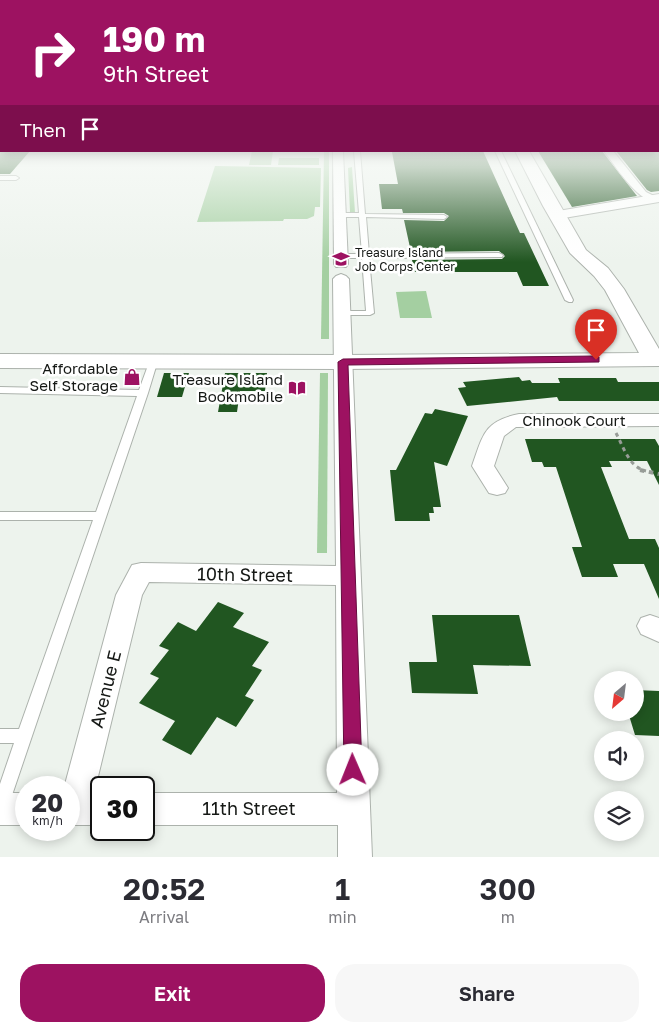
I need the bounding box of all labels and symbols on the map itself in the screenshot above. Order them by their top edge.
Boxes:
place label: Treasure Island Job Corps Center [355,245,455,274]
school or university icon: Treasure Island Job Corps Center [331,249,351,269]
pin [575,309,617,360]
place label: Affordable Self Storage [30,359,118,394]
shop icon: Affordable Self Storage [122,367,142,387]
place label: Treasure Island Bookmobile [173,370,283,405]
library icon: Treasure Island Bookmobile [287,378,307,398]
street label: Chinook Court [522,411,626,429]
street label: 10th Street [197,562,293,586]
street label: Avenue E [85,648,125,730]
north arrow [594,671,644,721]
position arrow [326,743,378,795]
speed limit sign: 30 [90,776,155,841]
street label: 11th Street [202,797,296,819]

